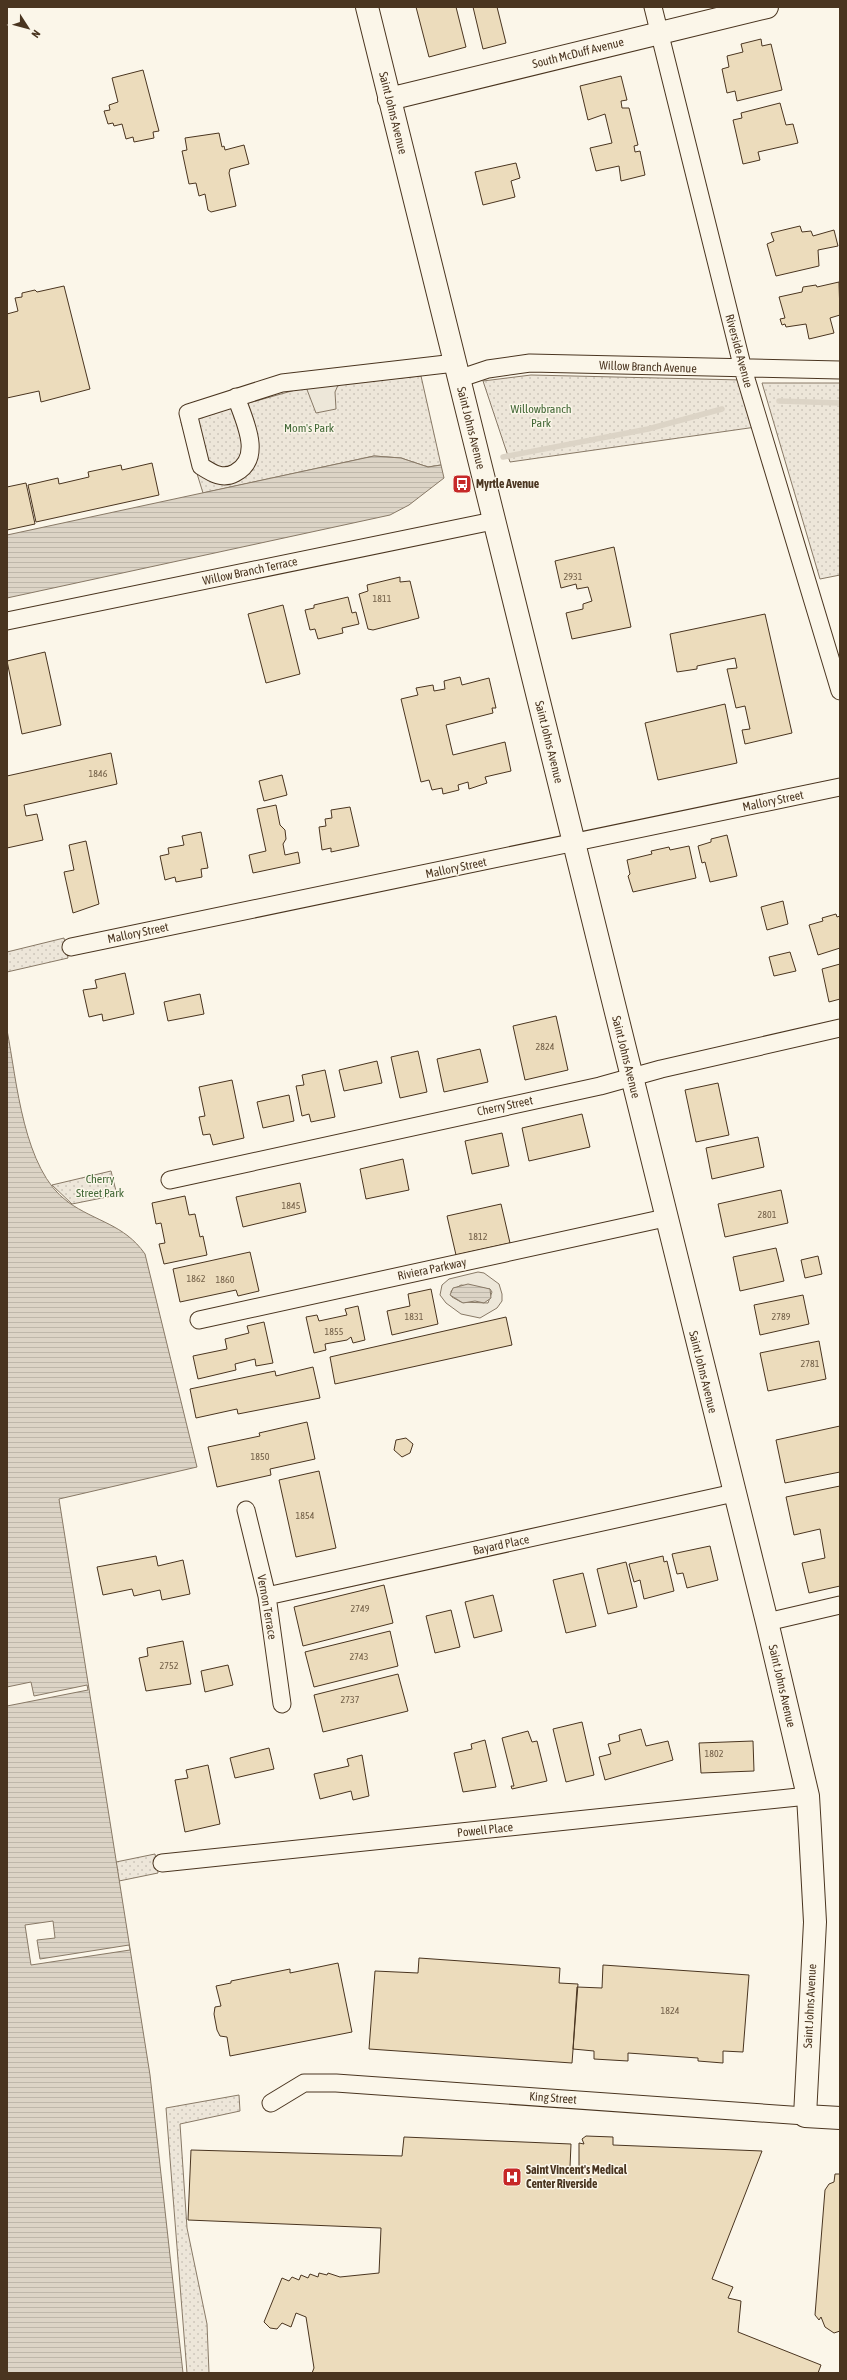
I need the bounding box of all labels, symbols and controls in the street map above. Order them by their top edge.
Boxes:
north arrow [8,8,48,48]
text: N [29,28,43,40]
street label: South McDuff Avenue [531,35,625,71]
street label: Saint Johns Avenue [376,70,410,156]
street label: Riverside Avenue [722,313,756,389]
street label: Willow Branch Avenue [599,358,697,376]
street label: Saint Johns Avenue [454,385,488,471]
park label: Willowbranch Park [510,402,572,430]
park label: Mom's Park [284,421,335,435]
bus stop icon: Myrtle Avenue [451,473,473,495]
place label: Myrtle Avenue [476,477,540,491]
street label: Willow Branch Terrace [201,554,299,588]
house number: 2931 [564,571,583,582]
house number: 1811 [373,593,392,604]
street label: Saint Johns Avenue [532,699,566,785]
house number: 1846 [89,768,108,779]
street label: Mallory Street [741,788,805,814]
street label: Mallory Street [424,855,488,881]
street label: Mallory Street [106,920,170,946]
street label: Saint Johns Avenue [609,1014,643,1100]
house number: 2824 [536,1041,555,1052]
street label: Cherry Street [476,1093,535,1119]
park label: Cherry Street Park [76,1172,125,1200]
house number: 1845 [282,1200,301,1211]
house number: 2801 [758,1209,777,1220]
house number: 1812 [469,1231,488,1242]
street label: Riviera Parkway [396,1255,468,1283]
house number: 1862 [187,1273,206,1284]
house number: 1860 [216,1274,235,1285]
house number: 1831 [405,1311,424,1322]
house number: 2789 [772,1311,791,1322]
house number: 1855 [325,1326,344,1337]
street label: Saint Johns Avenue [686,1329,720,1415]
house number: 2781 [801,1358,820,1369]
house number: 1850 [251,1451,270,1462]
house number: 1854 [296,1510,315,1521]
street label: Bayard Place [472,1532,530,1558]
street label: Vernon Terrace [254,1573,280,1641]
house number: 2749 [351,1603,370,1614]
street label: Saint Johns Avenue [766,1643,798,1729]
house number: 2743 [350,1651,369,1662]
house number: 2752 [160,1660,179,1671]
house number: 2737 [341,1694,360,1705]
house number: 1802 [705,1748,724,1759]
street label: Powell Place [456,1820,514,1840]
street label: Saint Johns Avenue [801,1963,819,2049]
house number: 1824 [661,2005,680,2016]
street label: King Street [529,2089,578,2107]
place label: Saint Vincent's Medical Center Riverside [526,2163,628,2191]
hospital icon: Saint Vincent's Medical Center Riverside [501,2166,523,2188]

